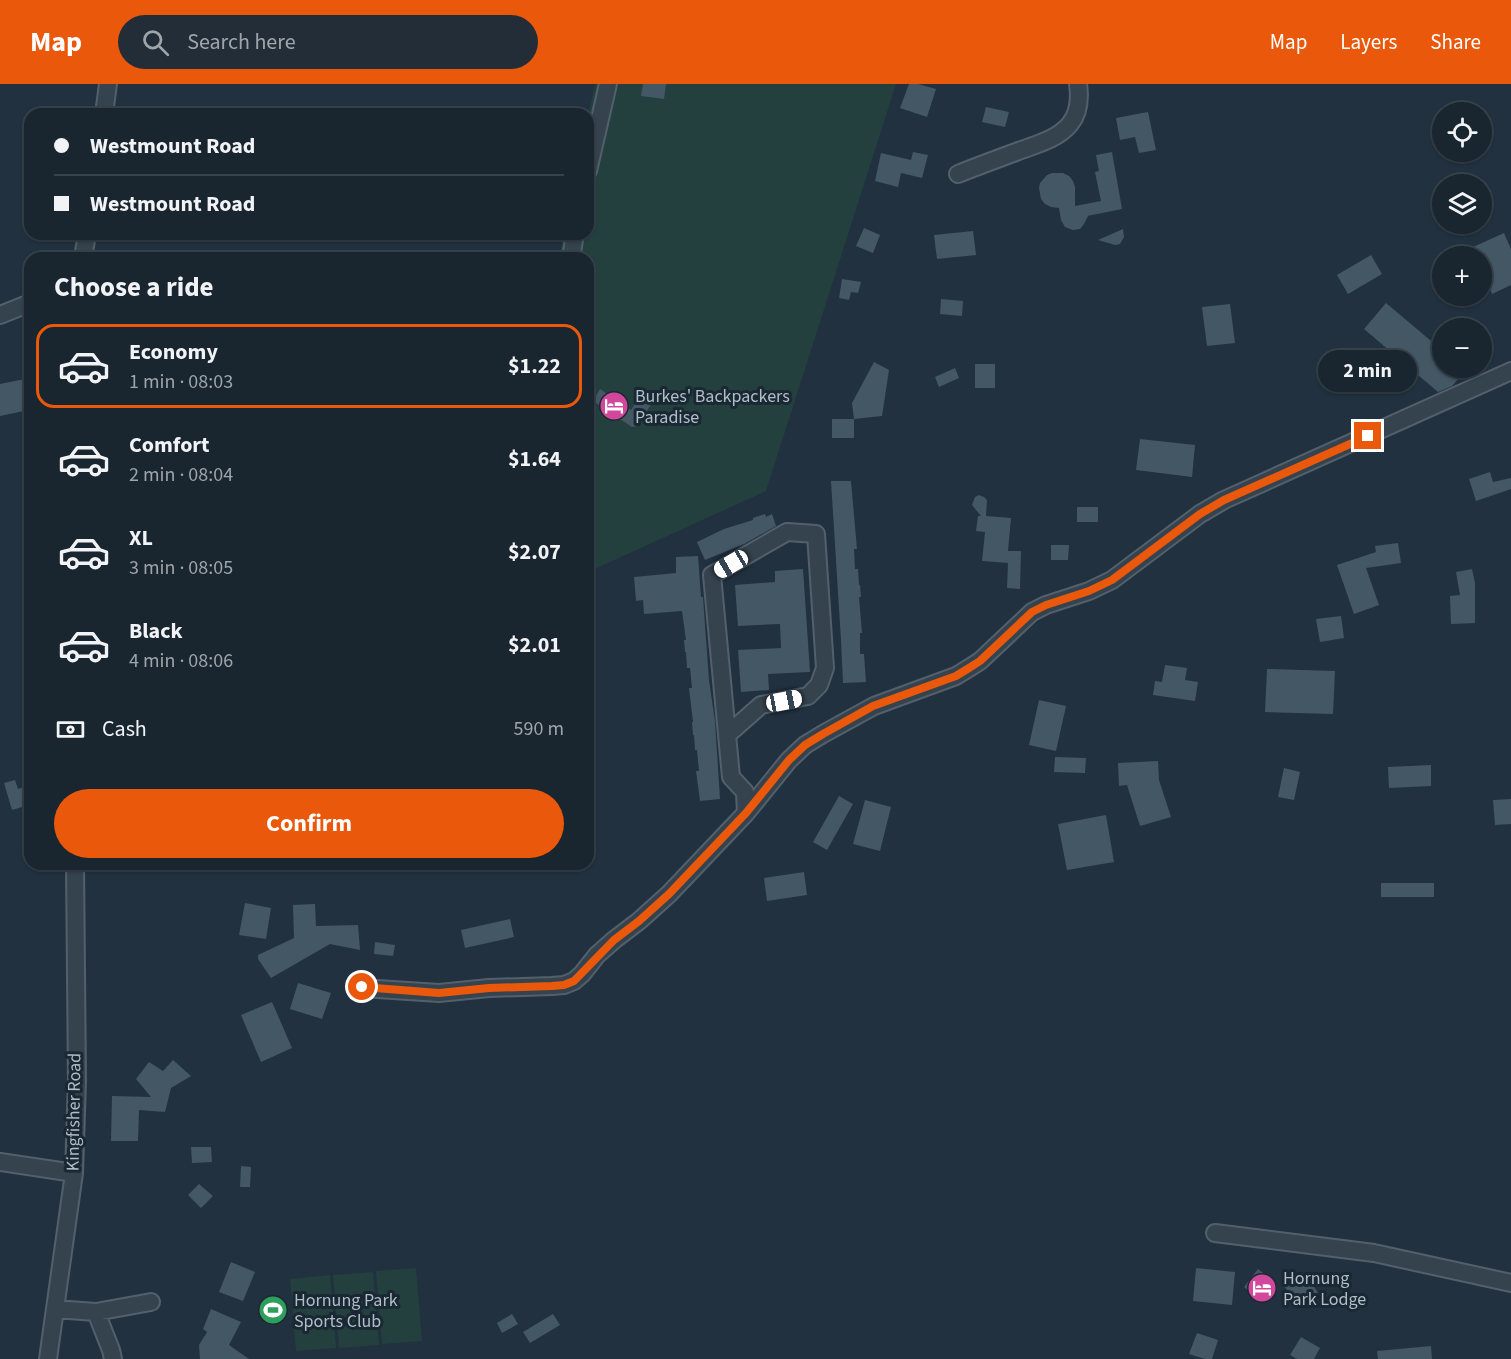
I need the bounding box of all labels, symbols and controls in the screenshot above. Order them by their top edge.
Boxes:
search box [118,15,538,69]
text: Map [30,22,82,62]
icon: search [139,26,172,59]
text: Search here [187,26,296,58]
text: Map [1270,27,1307,57]
text: Layers [1340,27,1397,57]
text: Share [1430,27,1481,57]
map controls [1432,102,1492,378]
button: locate [1432,102,1492,162]
text: Westmount Road [90,130,255,162]
button: layers [1432,174,1492,234]
text: Westmount Road [90,188,255,220]
button: + [1432,246,1492,306]
text: Choose a ride [54,268,214,307]
button: − [1432,318,1492,378]
text: Economy [129,336,218,368]
icon: car [57,339,111,393]
callout: 2 min [1318,349,1418,391]
text: $1.22 [508,350,561,382]
text: 2 min [1343,357,1392,385]
text: 1 min · 08:03 [129,368,233,396]
place label: Burkes' Backpackers Paradise [635,384,790,430]
hotel icon: Burkes' Backpackers Paradise [598,390,630,422]
route end [1354,422,1381,449]
text: Comfort [129,429,210,461]
icon: car [57,432,111,486]
text: $1.64 [508,443,561,475]
text: 2 min · 08:04 [129,461,233,489]
text: XL [129,522,153,554]
icon: car [57,525,111,579]
text: $2.07 [508,536,561,568]
car [711,547,751,581]
text: 3 min · 08:05 [129,554,233,582]
text: Black [129,615,183,647]
icon: car [57,618,111,672]
text: $2.01 [508,629,561,661]
text: 4 min · 08:06 [129,647,233,675]
car [765,689,803,713]
icon: cash [54,713,87,746]
text: Cash [102,713,147,745]
text: 590 m [514,715,564,743]
button: Confirm [54,789,564,858]
route start [348,973,375,1000]
street label: Kingfisher Road [60,1053,88,1171]
place label: Hornung Park Lodge [1283,1266,1366,1312]
hotel icon: Hornung Park Lodge [1246,1272,1278,1304]
place label: Hornung Park Sports Club [294,1288,398,1334]
sports icon: Hornung Park Sports Club [257,1294,289,1326]

